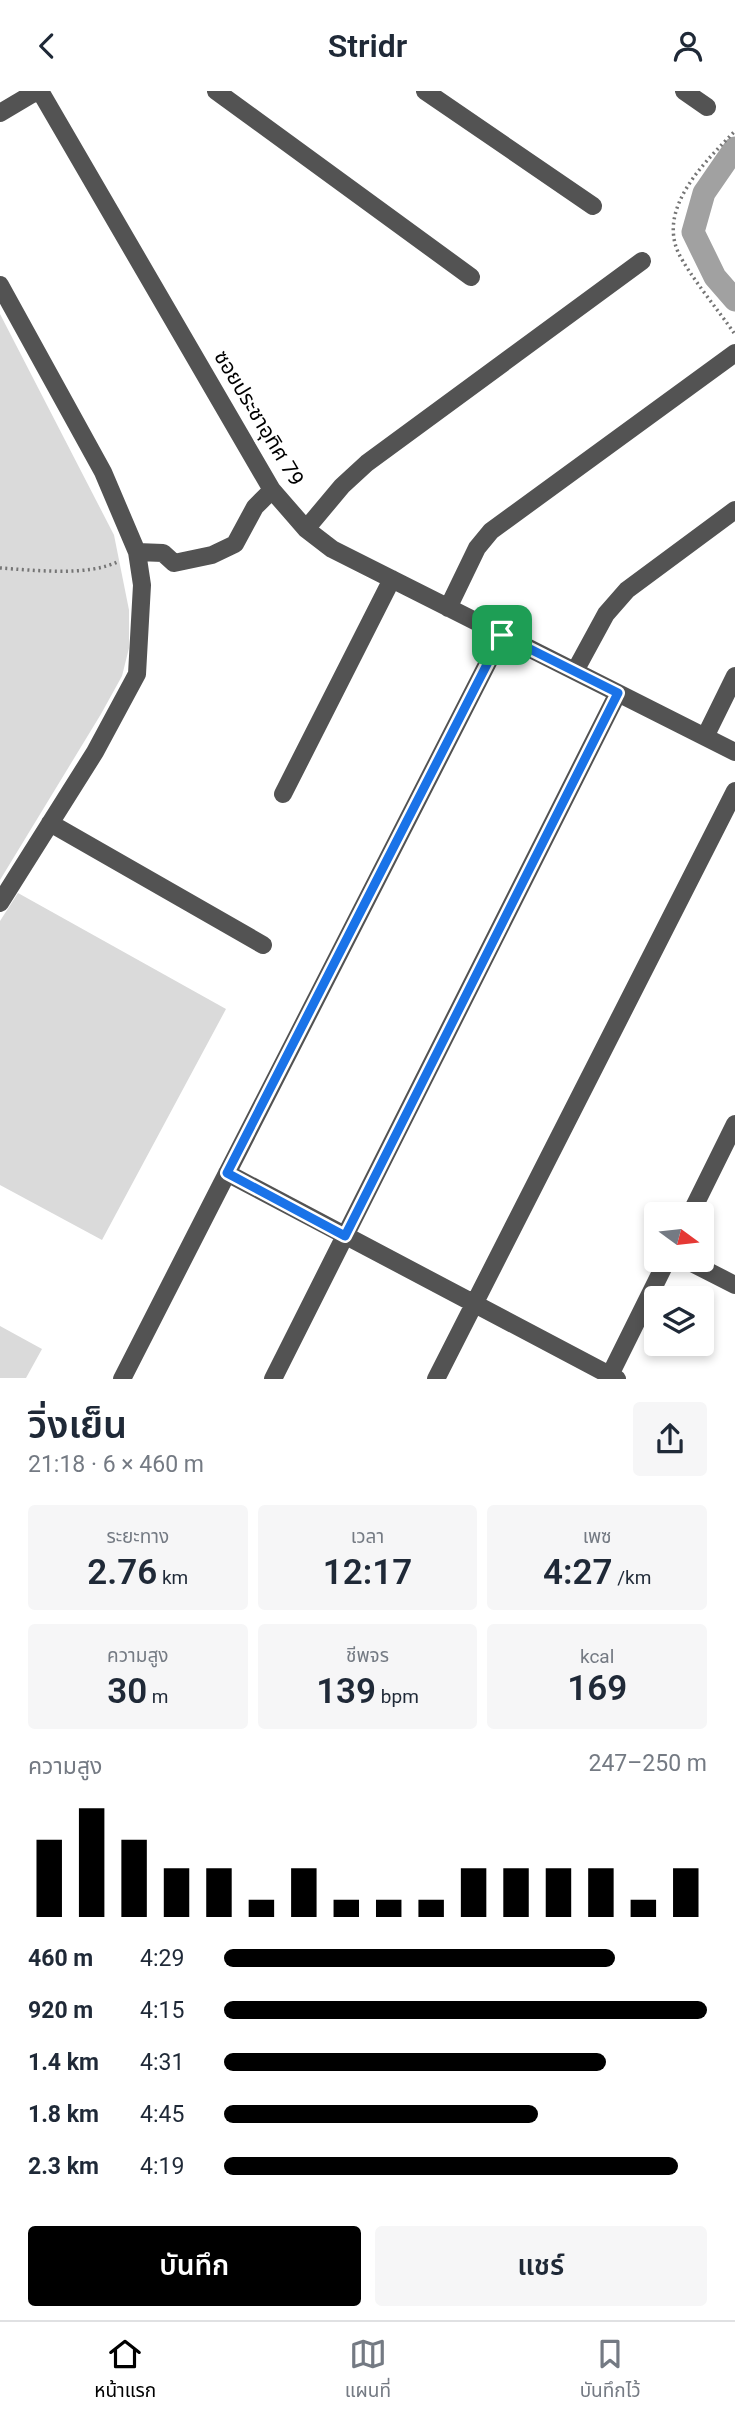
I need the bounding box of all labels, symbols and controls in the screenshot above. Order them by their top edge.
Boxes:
icon: back [28,27,66,65]
text: Stridr [328,27,407,65]
icon: person [669,27,707,65]
street label: ซอยประชาอุทิศ 79 [208,346,309,490]
pin [472,605,532,665]
icon: arrive [483,616,521,654]
north arrow [644,1202,714,1272]
map controls [644,1202,714,1356]
button: layers [644,1286,714,1356]
button: share [633,1402,707,1476]
text: วิ่งเย็น [28,1403,127,1447]
text: 21:18 · 6 × 460 m [28,1451,204,1478]
text: ระยะทาง [106,1525,169,1548]
text: เวลา [351,1525,384,1548]
text: เพซ [583,1525,612,1548]
text: 2.76 [87,1552,157,1593]
text: 12:17 [323,1552,412,1593]
text: 4:27 [543,1552,613,1593]
text: km [157,1566,188,1589]
text: /km [613,1566,651,1589]
text: ความสูง [107,1644,169,1667]
text: ชีพจร [346,1644,389,1667]
text: kcal [580,1645,614,1668]
text: 169 [567,1668,627,1709]
text: 30 [107,1671,147,1712]
text: 139 [316,1671,376,1712]
text: m [147,1685,169,1708]
text: bpm [376,1685,419,1708]
text: 247–250 m [588,1750,707,1777]
text: ความสูง [28,1753,102,1780]
text: 460 m [28,1945,93,1972]
text: 4:29 [140,1945,184,1972]
text: 920 m [28,1997,93,2024]
text: 4:15 [140,1997,184,2024]
text: 1.4 km [28,2049,99,2076]
text: 4:31 [140,2049,184,2076]
text: 1.8 km [28,2101,99,2128]
text: 4:45 [140,2101,184,2128]
text: 2.3 km [28,2153,99,2180]
text: 4:19 [140,2153,184,2180]
button: บันทึก [28,2226,361,2306]
button: แชร์ [375,2226,707,2306]
tab: หน้าแรก [94,2335,156,2406]
tab: แผนที่ [345,2335,391,2406]
tab: บันทึกไว้ [580,2335,641,2406]

